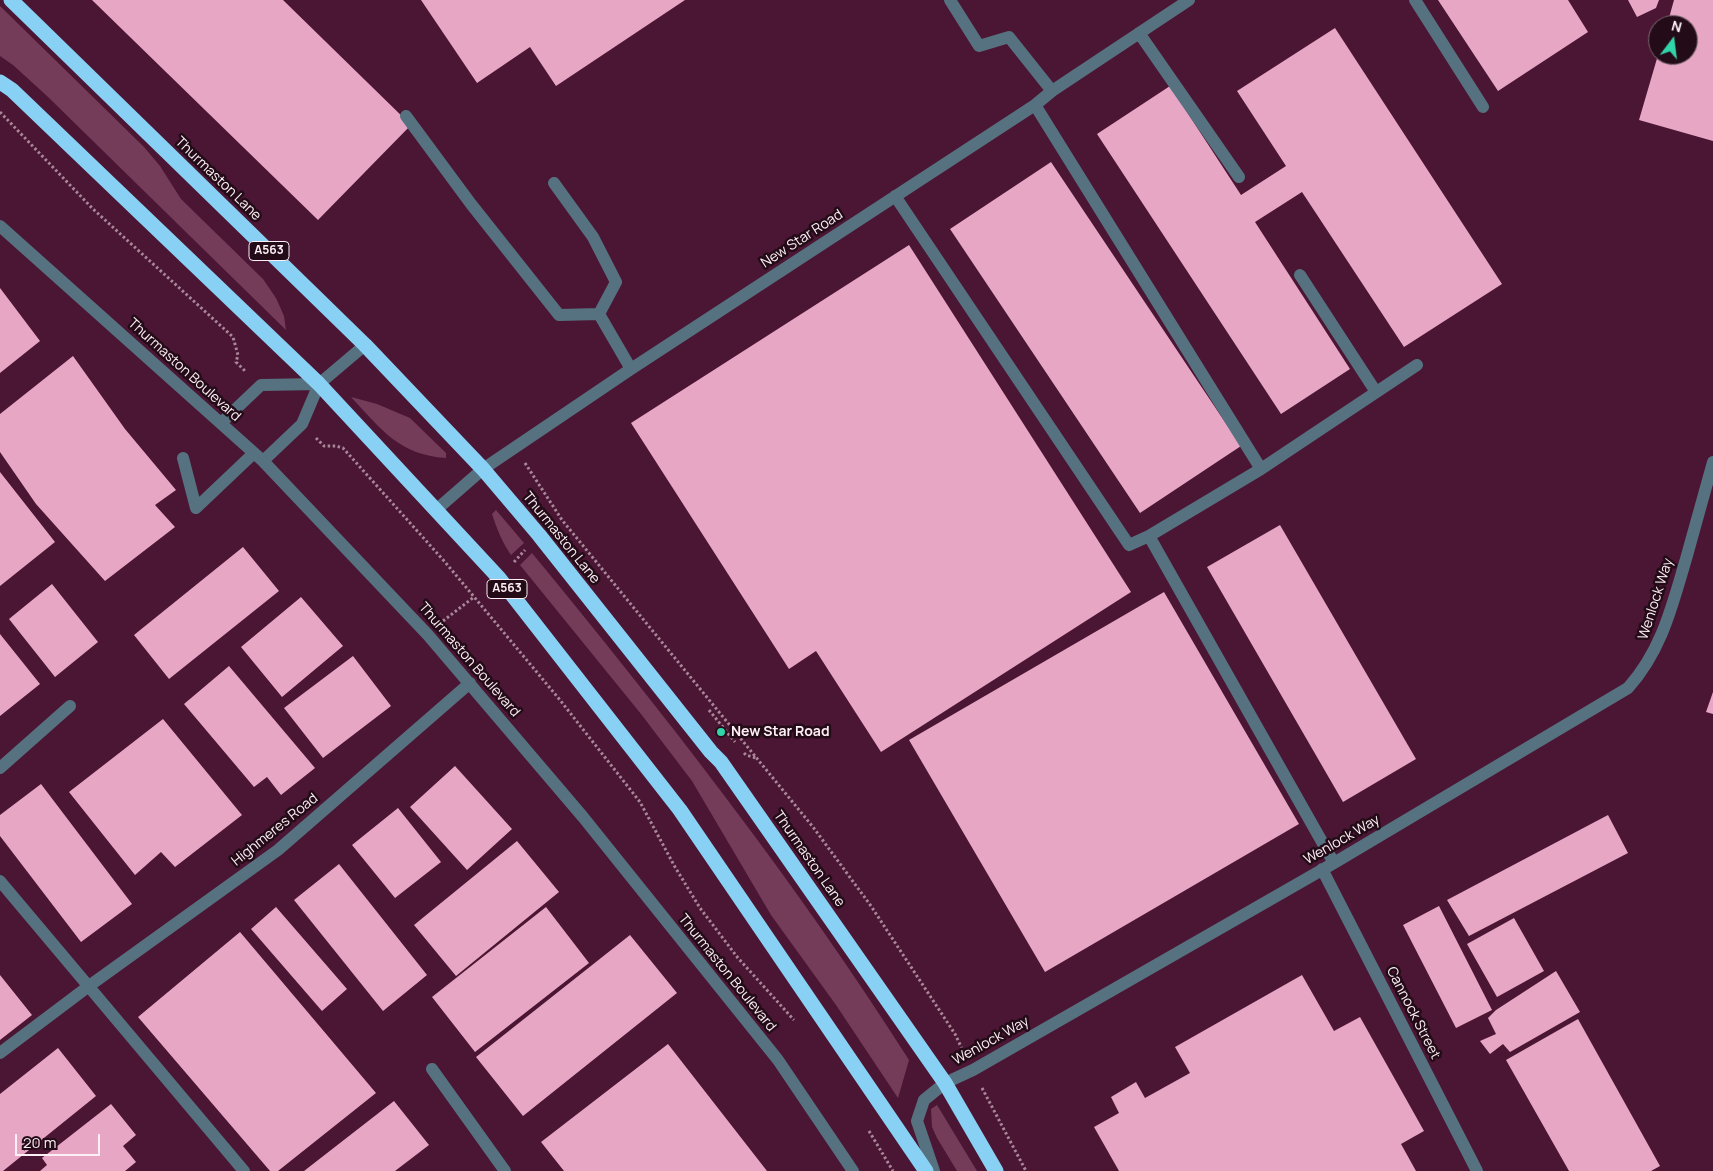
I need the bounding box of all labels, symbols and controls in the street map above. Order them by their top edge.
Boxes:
north arrow [1648,15,1698,65]
text: N [1669,16,1684,36]
street label: Thurmaston Lane [171,134,265,224]
street label: New Star Road [758,206,846,272]
road number: A563 [249,242,289,260]
street label: Thurmaston Boulevard [124,315,244,425]
street label: Thurmaston Lane [519,489,603,587]
street label: Wenlock Way [1635,556,1677,642]
road number: A563 [487,580,527,598]
street label: Thurmaston Boulevard [415,599,523,721]
place label: New Star Road [731,724,830,740]
marker: New Star Road [715,726,727,738]
street label: Highmeres Road [229,790,321,870]
street label: Thurmaston Lane [770,808,848,910]
street label: Wenlock Way [1301,812,1383,868]
street label: Thurmaston Boulevard [675,911,779,1035]
street label: Cannock Street [1383,964,1443,1062]
street label: Wenlock Way [950,1013,1032,1069]
scale bar [18,1124,102,1156]
text: 20 m [23,1132,56,1153]

